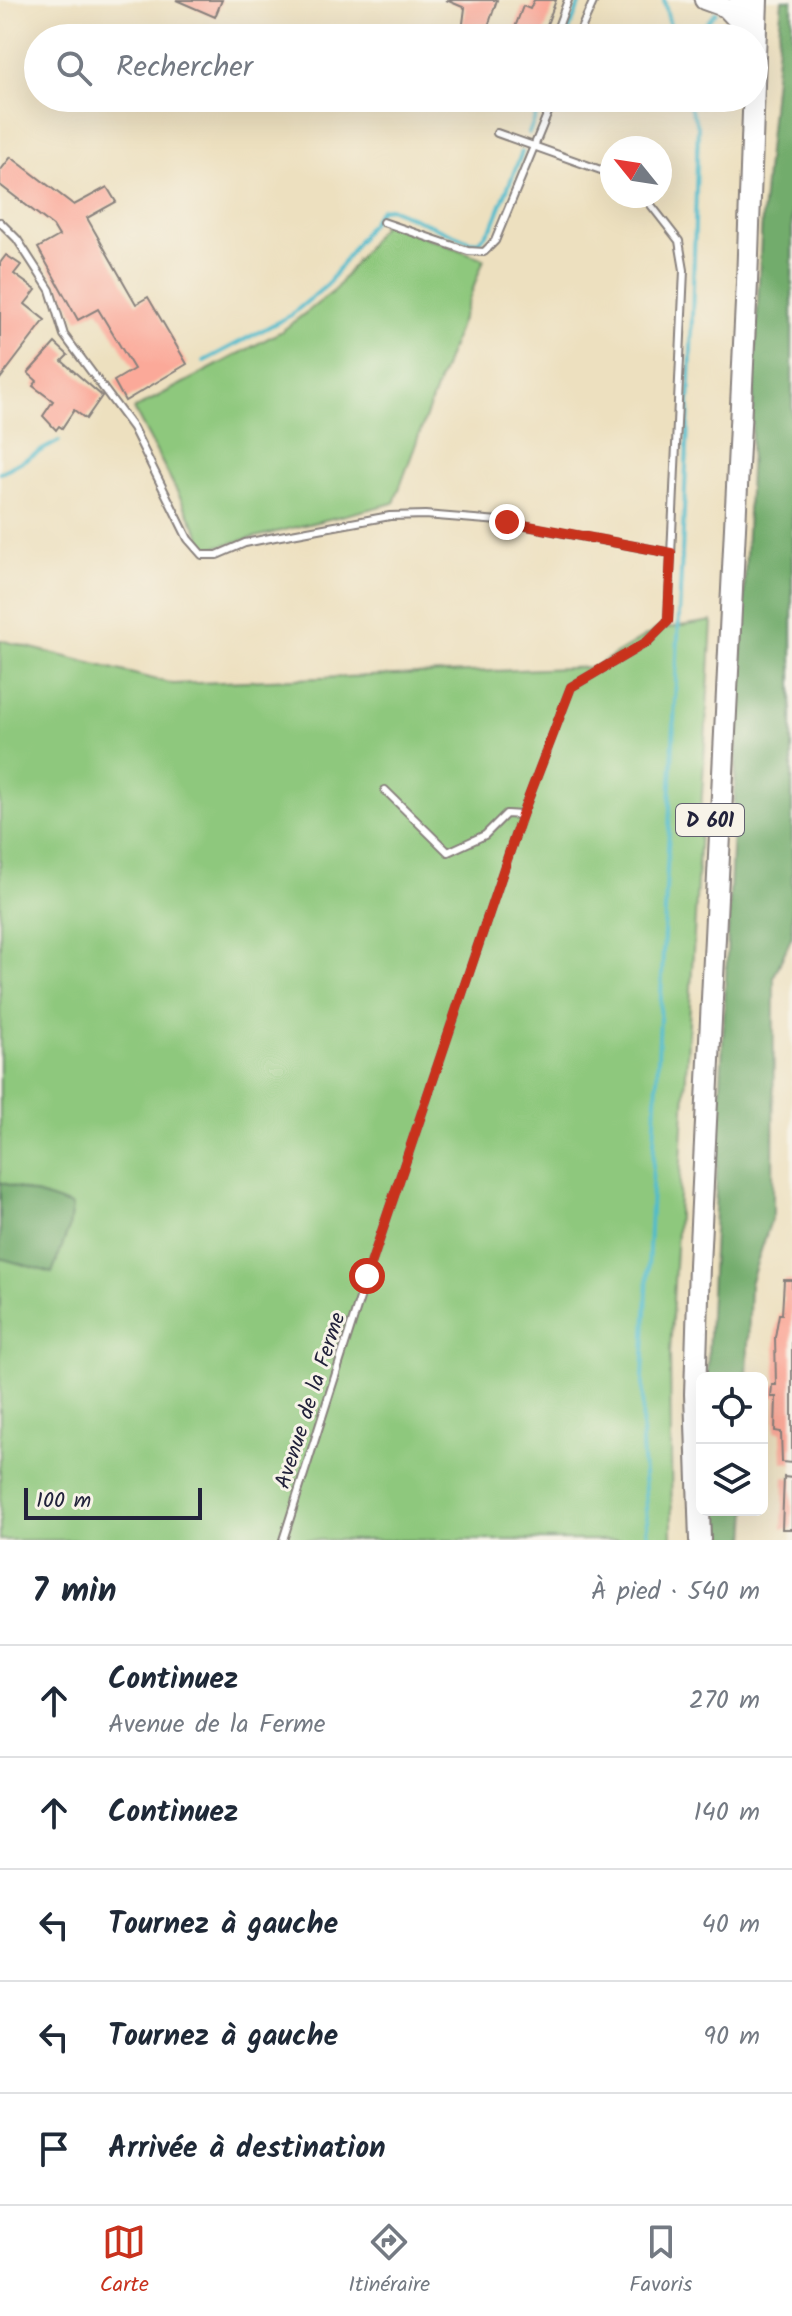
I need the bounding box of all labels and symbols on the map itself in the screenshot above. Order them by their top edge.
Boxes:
north arrow [600,136,672,208]
route end [489,504,525,540]
road number: D 601 [676,804,744,836]
route start [349,1258,385,1294]
street label: Avenue de la Ferme [266,1308,356,1494]
scale bar [24,1484,202,1520]

